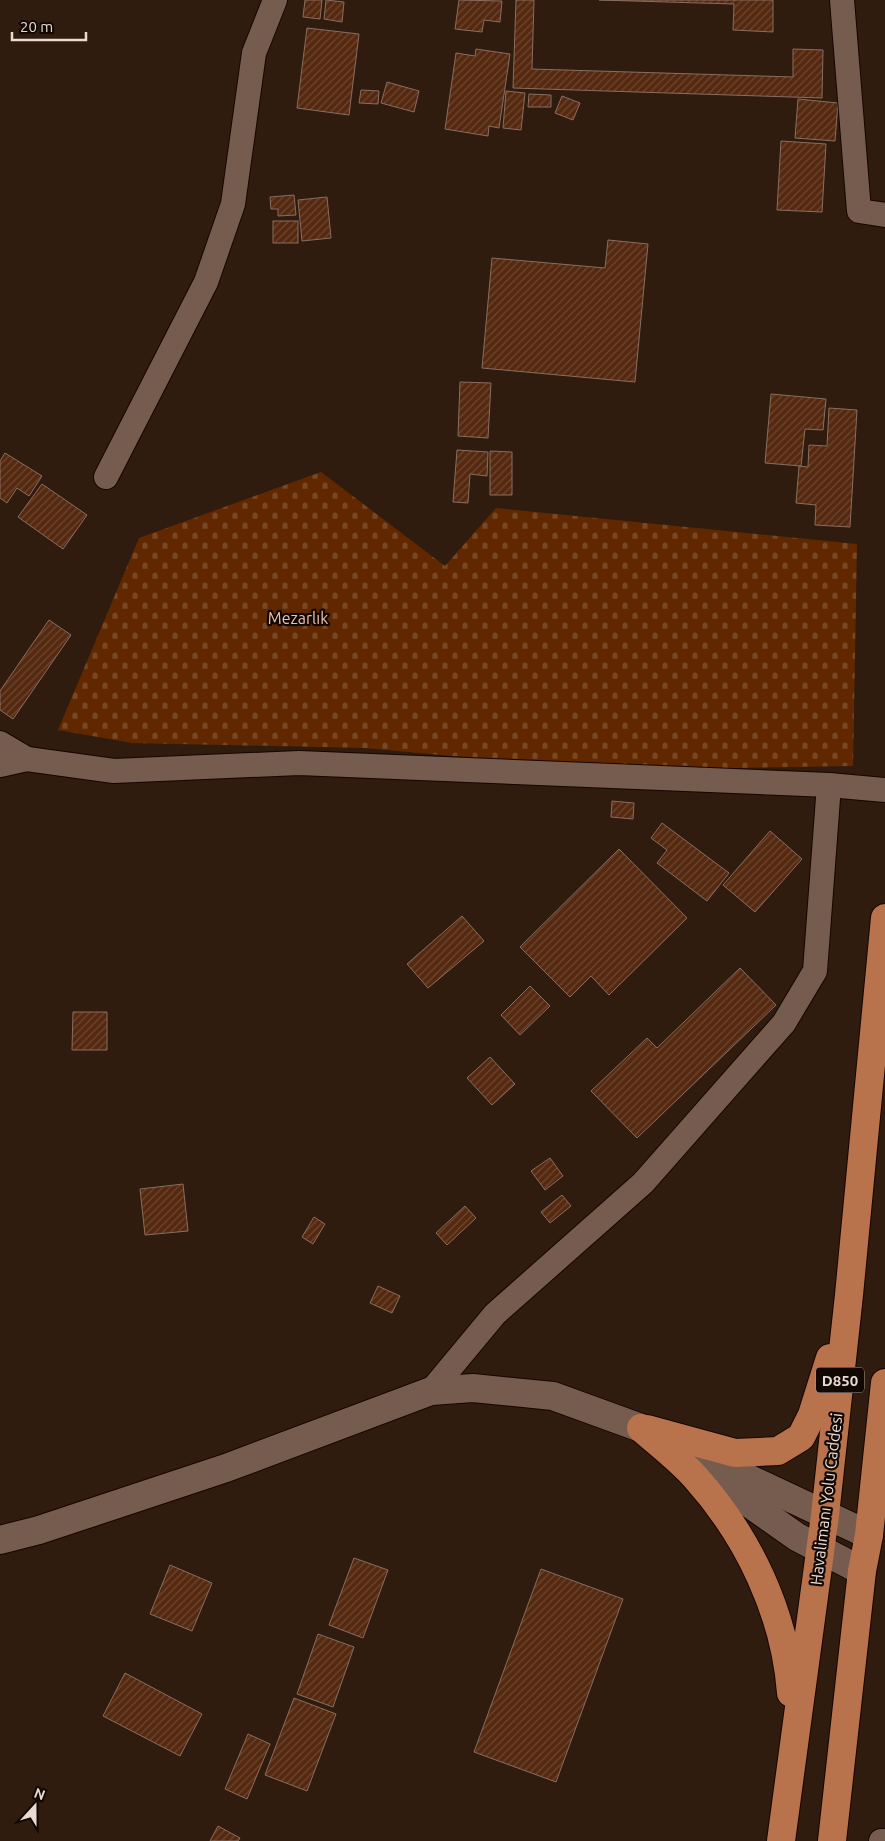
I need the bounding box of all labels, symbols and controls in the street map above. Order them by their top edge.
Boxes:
scale bar [12,10,86,42]
text: 20 m [20,18,53,35]
park label: Mezarlık [268,609,328,627]
road number: D850 [816,1368,864,1392]
street label: Havalimanı Yolu Caddesi [806,1412,846,1586]
north arrow [10,1781,60,1831]
text: N [32,1785,47,1803]

